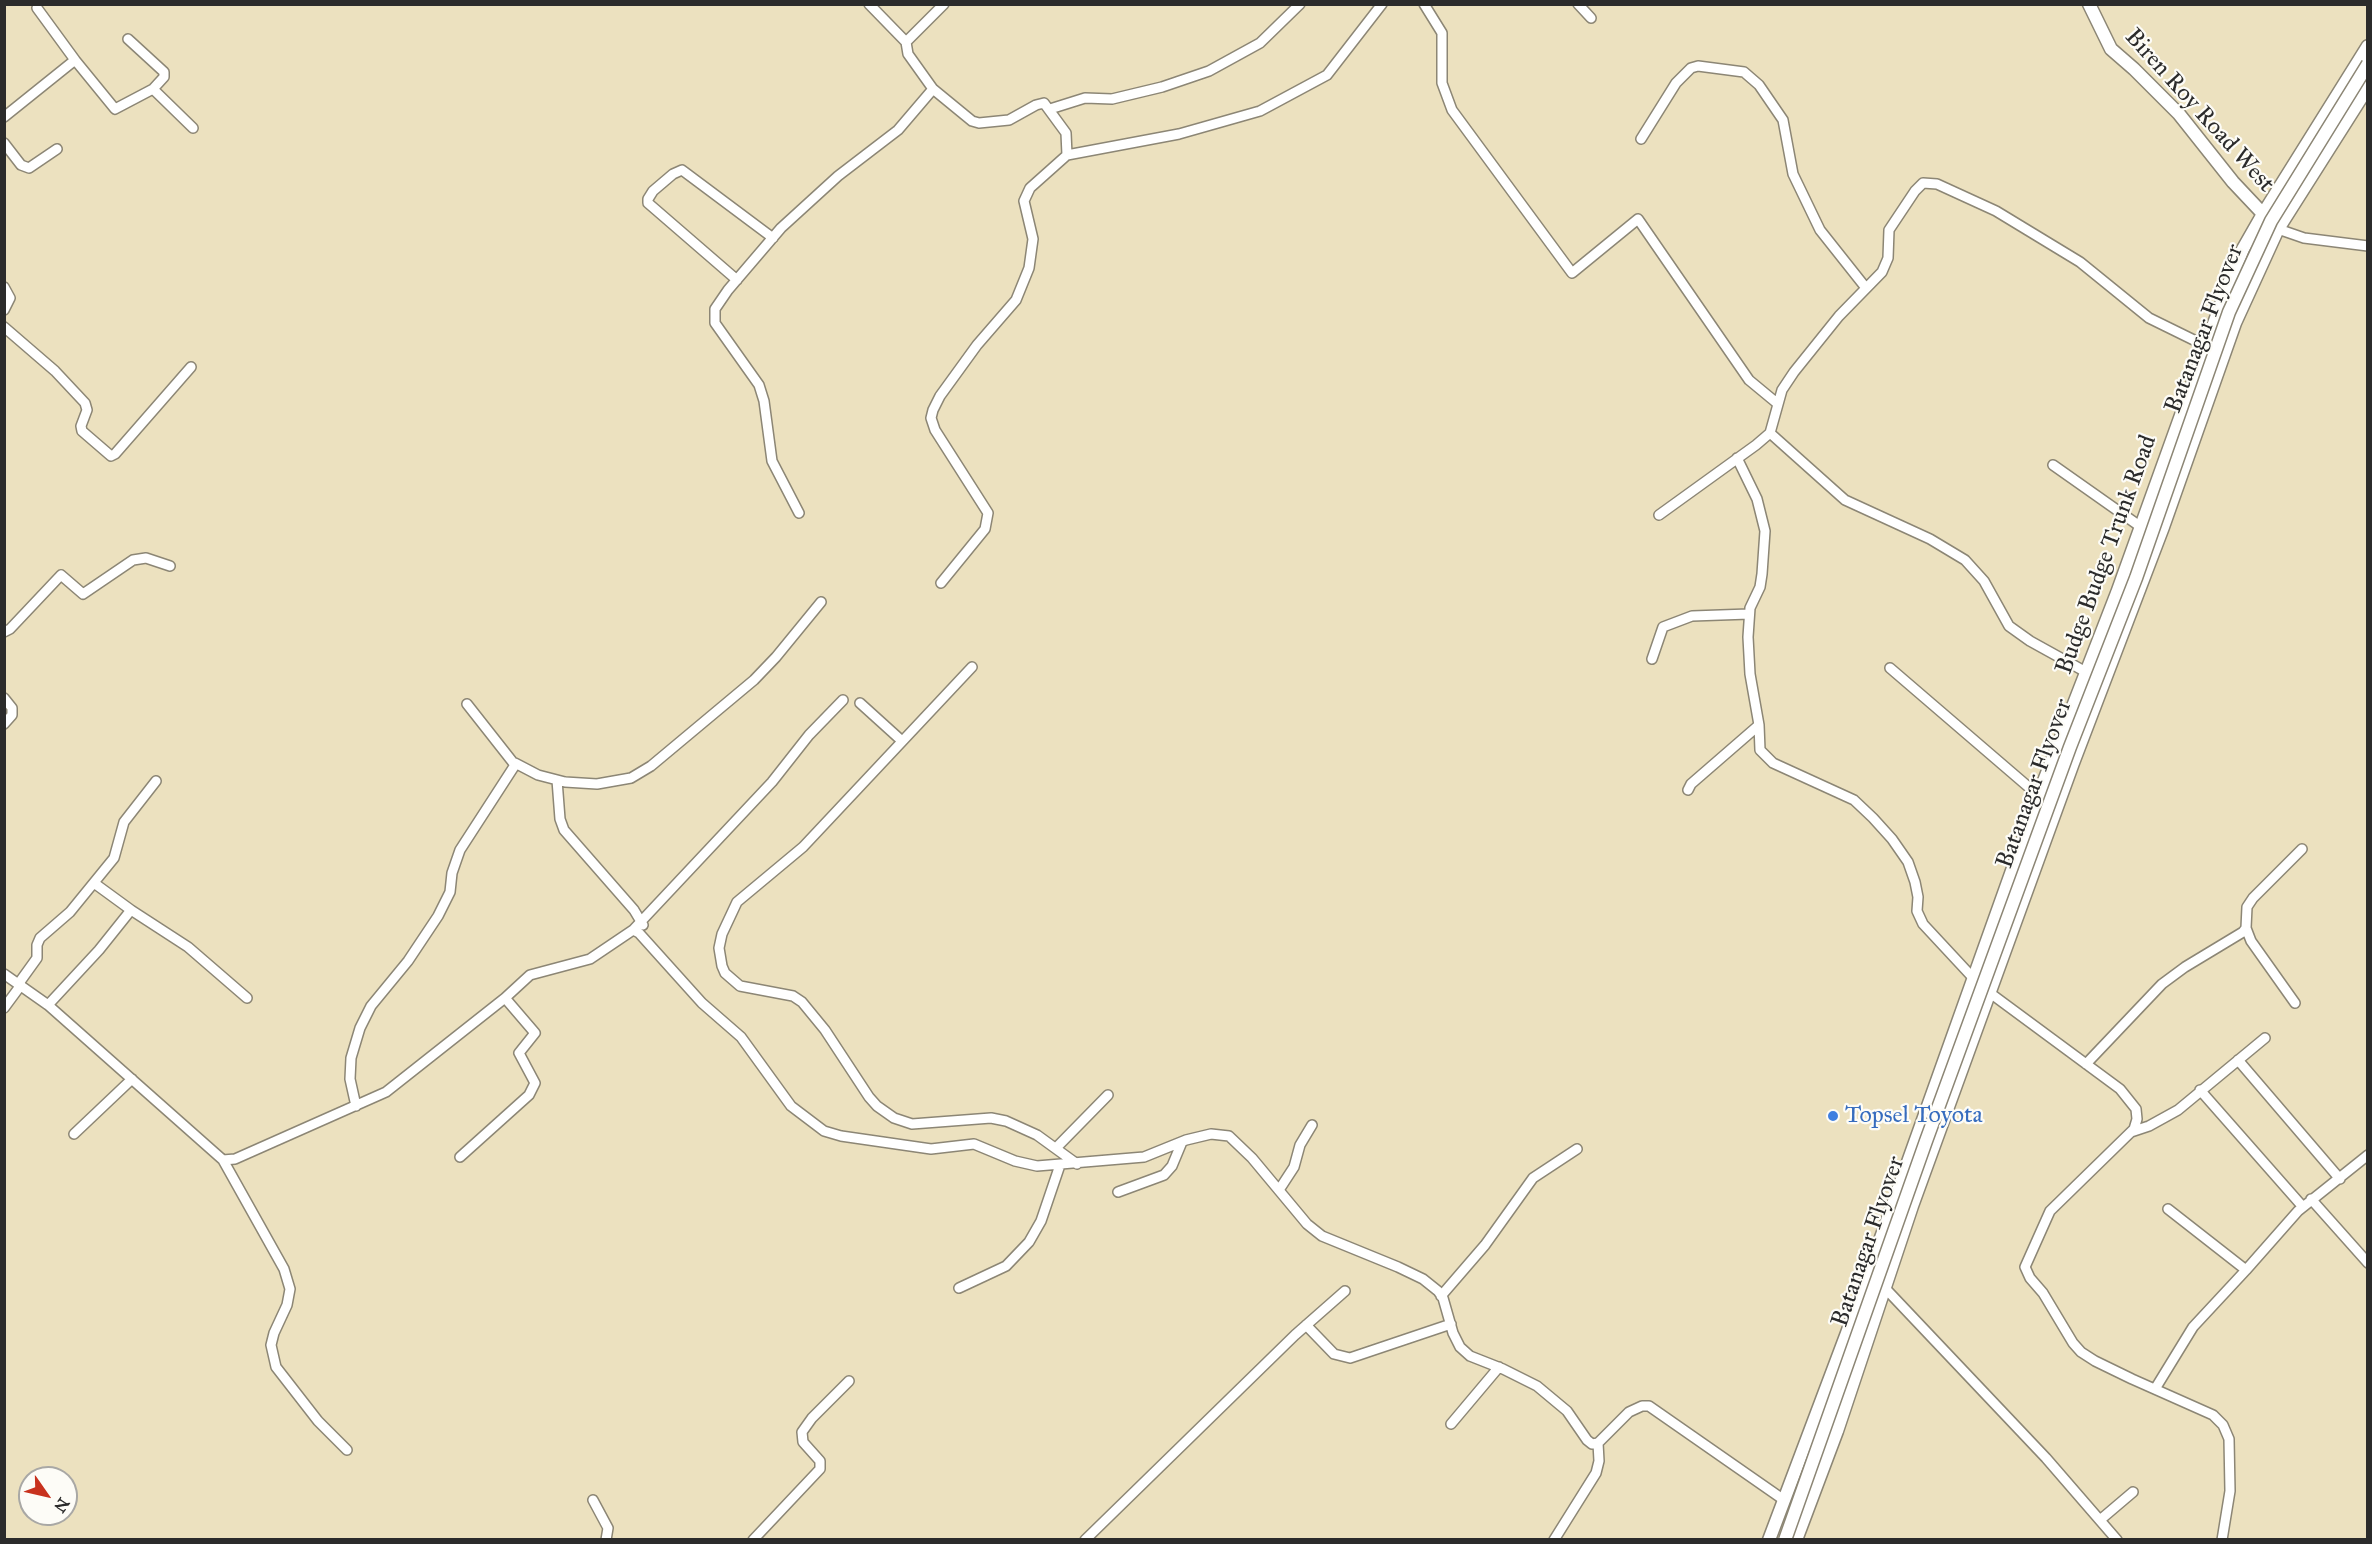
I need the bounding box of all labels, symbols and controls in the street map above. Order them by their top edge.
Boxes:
street label: Biren Roy Road West [2118,23,2280,199]
street label: Batanagar Flyover [2160,241,2250,417]
street label: Budge Budge Trunk Road [2050,432,2164,678]
street label: Batanagar Flyover [1991,695,2079,873]
place label: Topsel Toyota [1845,1102,1983,1130]
marker: Topsel Toyota [1826,1109,1840,1123]
street label: Batanagar Flyover [1826,1153,1912,1331]
north arrow [18,1466,78,1526]
text: N [50,1494,73,1516]

